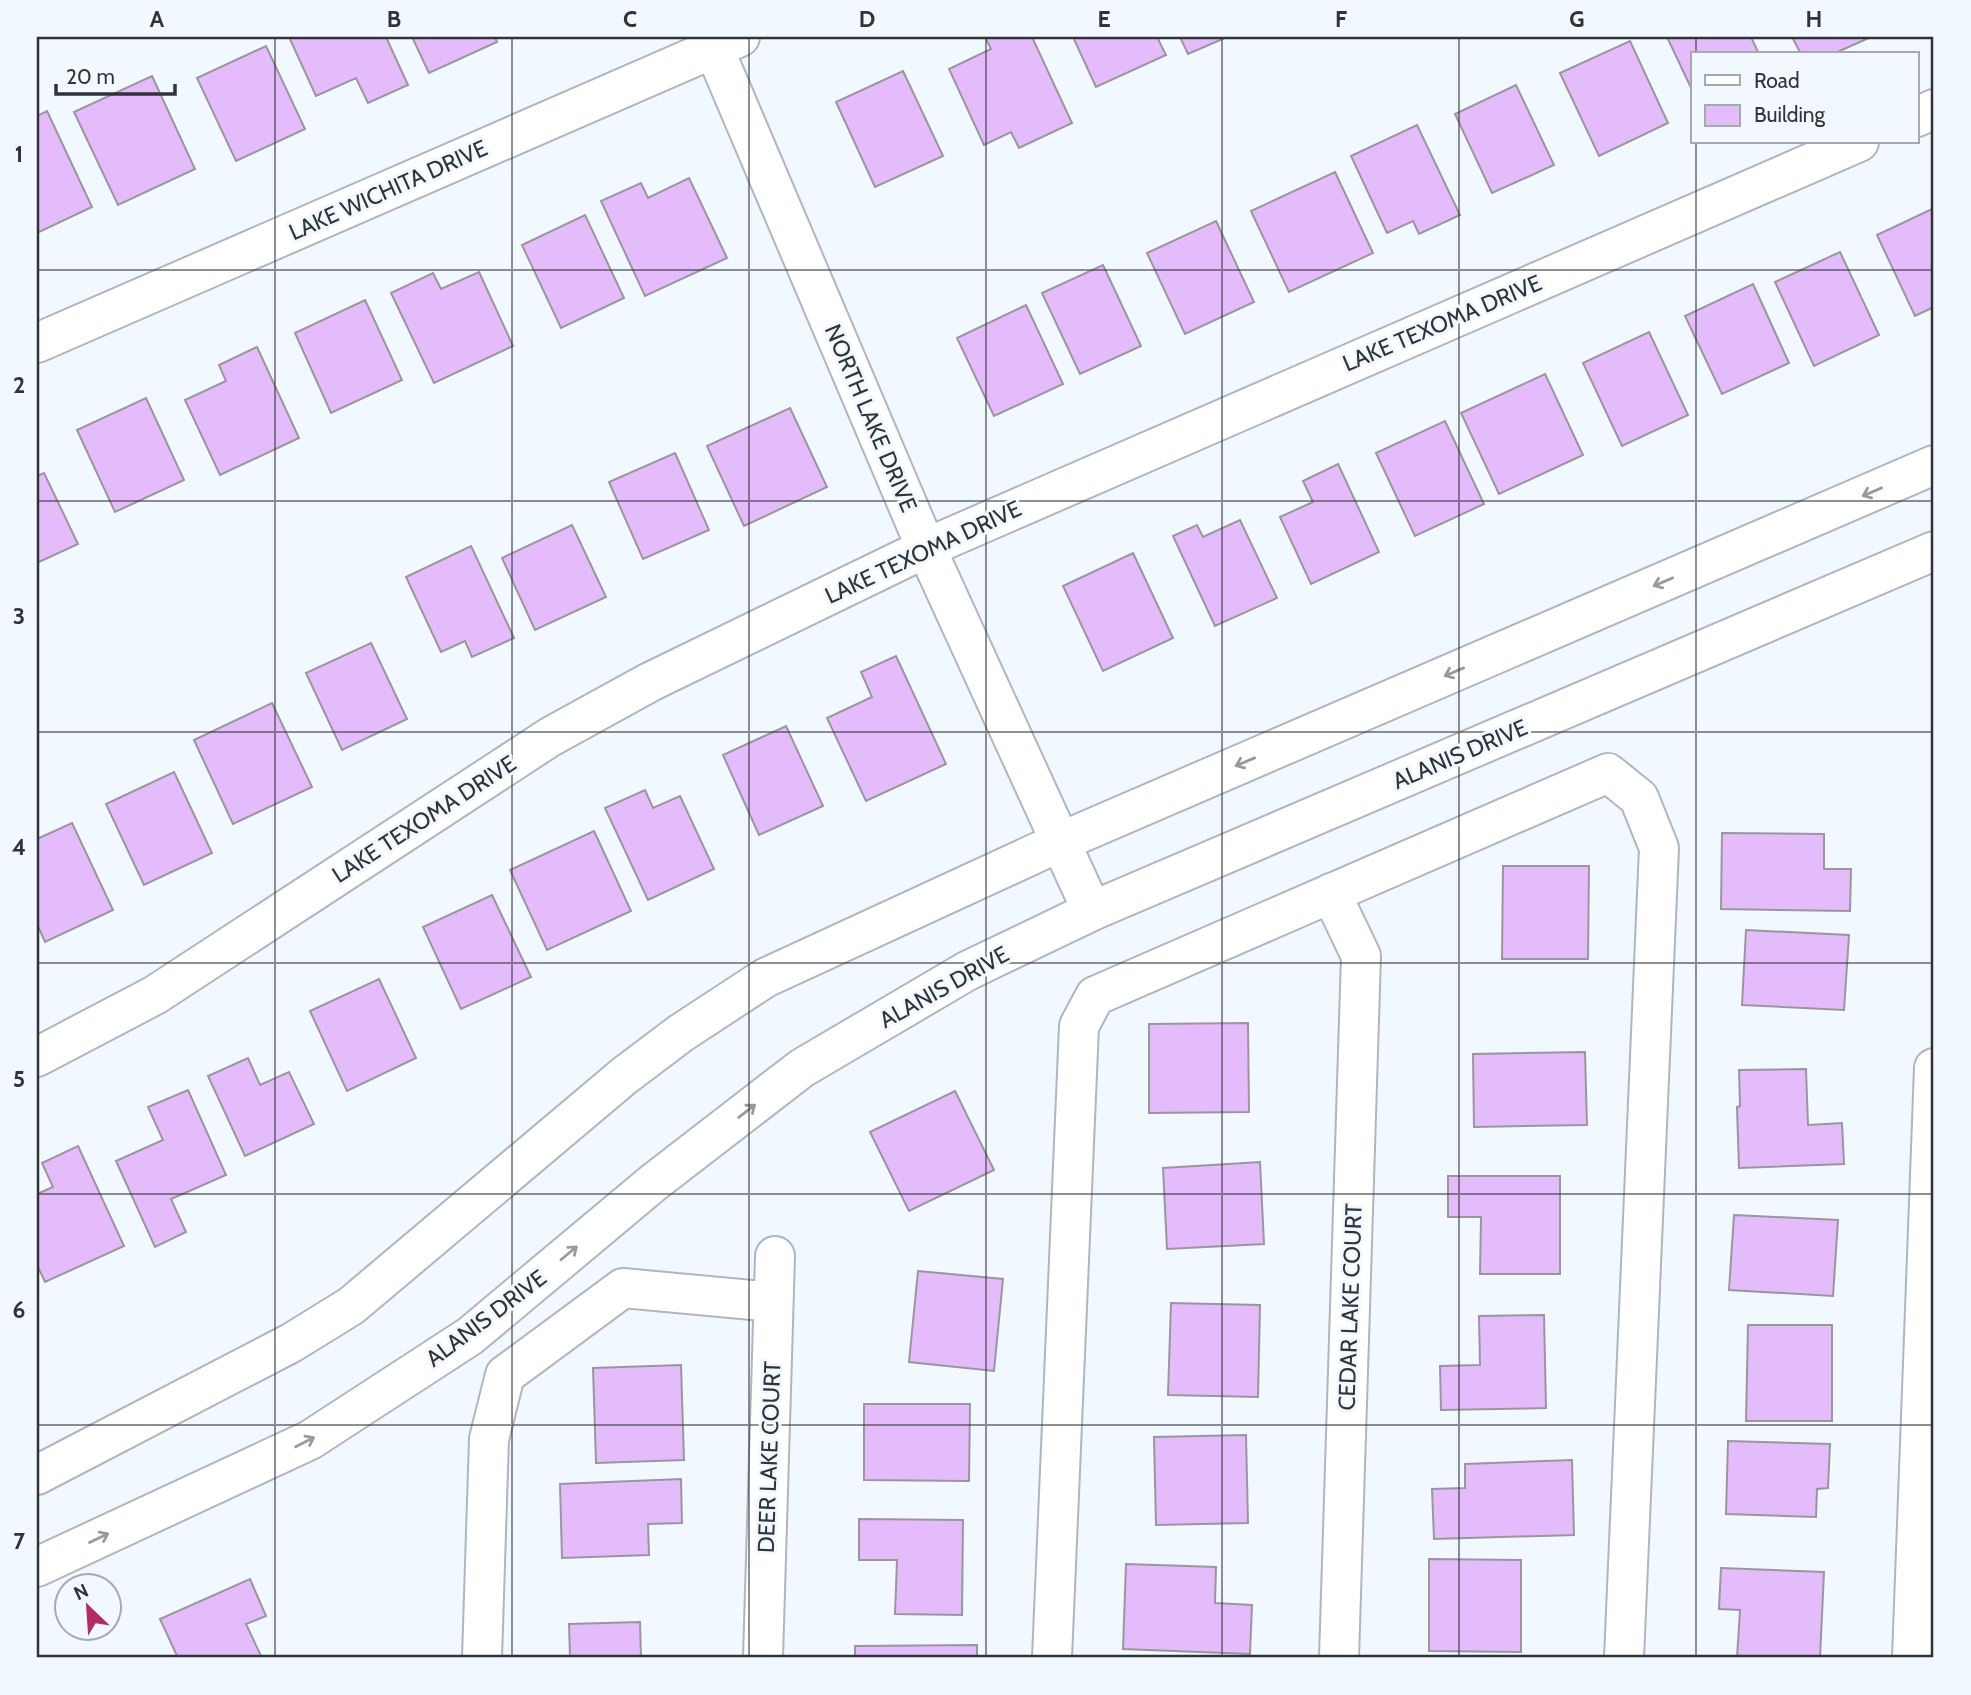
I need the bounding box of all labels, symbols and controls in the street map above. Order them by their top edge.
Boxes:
text: A [150,5,165,33]
text: B [387,5,401,33]
text: C [623,5,637,33]
text: D [859,5,875,33]
text: E [1097,5,1111,33]
text: F [1335,5,1347,33]
text: G [1569,5,1585,33]
text: H [1806,5,1822,33]
scale bar [56,52,175,96]
legend [1691,52,1918,144]
text: 20 m [66,64,115,89]
text: Road [1754,68,1800,93]
text: Building [1754,102,1826,127]
street label: LAKE WICHITA DRIVE [285,134,491,246]
text: 1 [15,140,23,168]
street label: LAKE TEXOMA DRIVE [1338,268,1546,378]
street label: NORTH LAKE DRIVE [819,320,923,516]
text: 2 [13,371,25,399]
one-way arrow [1861,486,1883,499]
street label: LAKE TEXOMA DRIVE [820,494,1026,610]
one-way arrow [1652,576,1674,589]
text: 3 [13,602,25,630]
one-way arrow [1444,666,1465,679]
street label: ALANIS DRIVE [1388,713,1532,795]
street label: LAKE TEXOMA DRIVE [327,749,521,889]
one-way arrow [1235,757,1256,770]
text: 4 [12,833,26,861]
street label: ALANIS DRIVE [874,940,1014,1034]
text: 5 [13,1065,25,1093]
one-way arrow [737,1104,756,1119]
street label: CEDAR LAKE COURT [1332,1203,1368,1411]
one-way arrow [560,1245,578,1261]
street label: ALANIS DRIVE [420,1264,552,1372]
text: 6 [13,1296,25,1324]
street label: DEER LAKE COURT [752,1361,786,1553]
one-way arrow [294,1435,315,1448]
text: 7 [13,1527,25,1555]
one-way arrow [88,1531,109,1544]
north arrow [52,1572,122,1642]
text: N [70,1579,92,1605]

